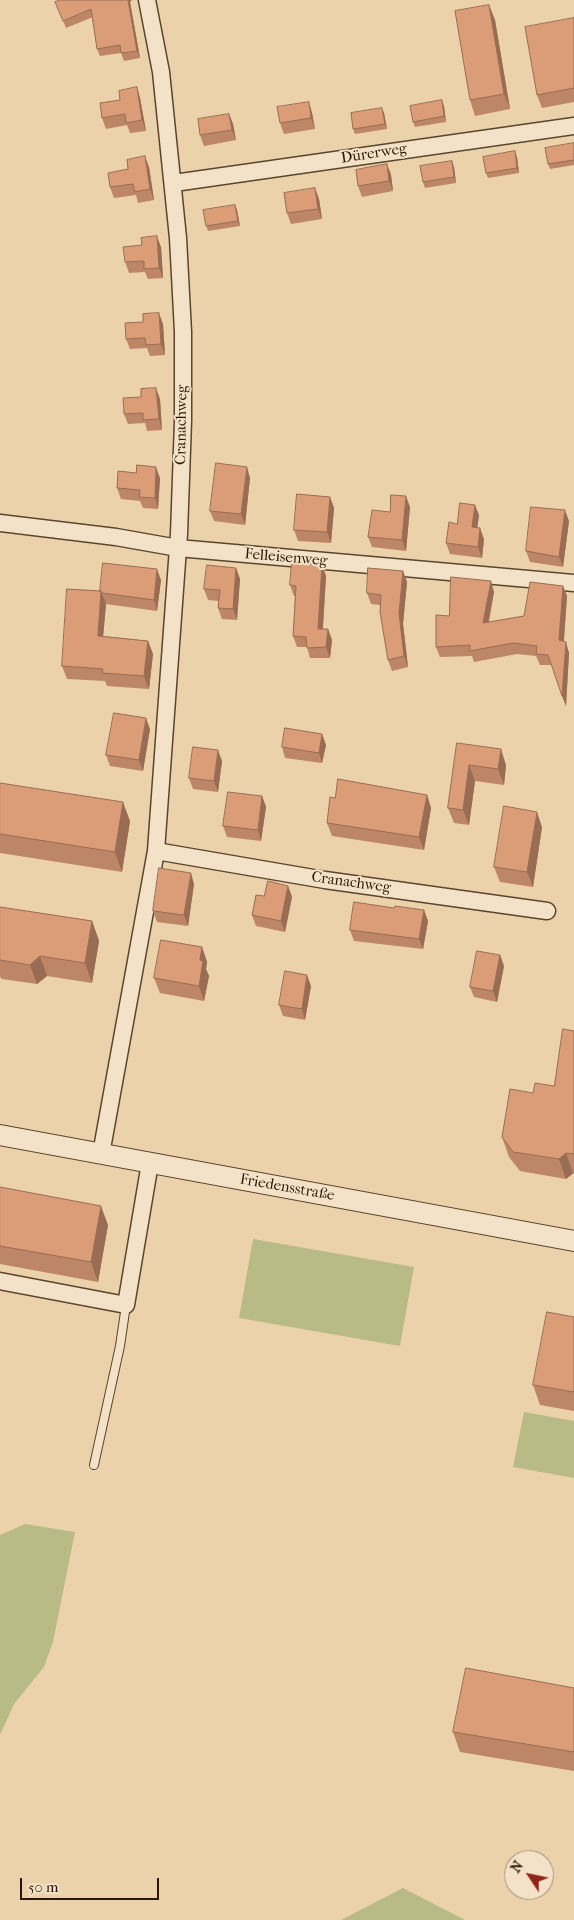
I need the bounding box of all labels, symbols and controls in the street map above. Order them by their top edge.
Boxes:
street label: Dürerweg [340,140,408,168]
street label: Cranachweg [172,385,192,465]
street label: Felleisenweg [244,545,328,571]
street label: Cranachweg [310,869,392,897]
street label: Friedensstraße [238,1171,336,1205]
north arrow [504,1850,554,1900]
text: N [507,1858,527,1876]
scale bar [22,1868,161,1900]
text: 50 m [28,1878,58,1896]

